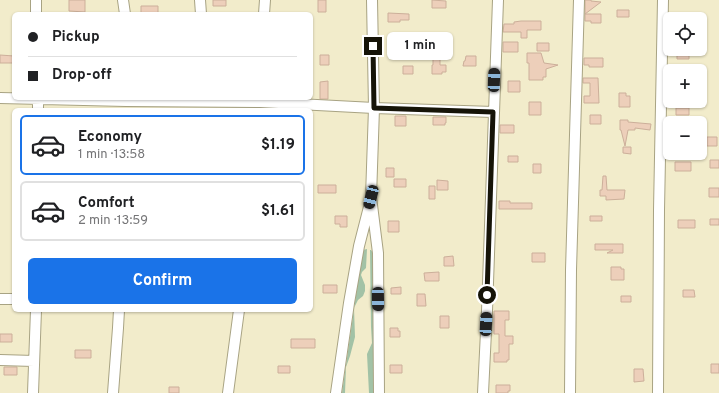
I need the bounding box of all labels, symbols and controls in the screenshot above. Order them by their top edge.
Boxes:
map controls [663,12,707,160]
button: locate [663,12,707,56]
text: Pickup [52,28,100,47]
callout: 1 min [387,32,453,60]
route end [364,37,382,55]
text: 1 min [404,38,436,54]
button: + [663,64,707,108]
text: Drop-off [52,66,112,85]
car [488,68,500,92]
button: − [663,116,707,160]
icon: car [30,127,66,163]
text: Economy [78,128,142,147]
text: $1.19 [261,136,295,155]
text: 1 min · 13:58 [78,147,145,163]
car [362,184,380,210]
icon: car [30,193,66,229]
text: Comfort [78,194,135,213]
text: $1.61 [261,202,295,221]
text: 2 min · 13:59 [78,213,148,229]
button: Confirm [28,258,297,304]
route start [478,286,496,304]
car [372,287,384,311]
car [479,312,493,336]

